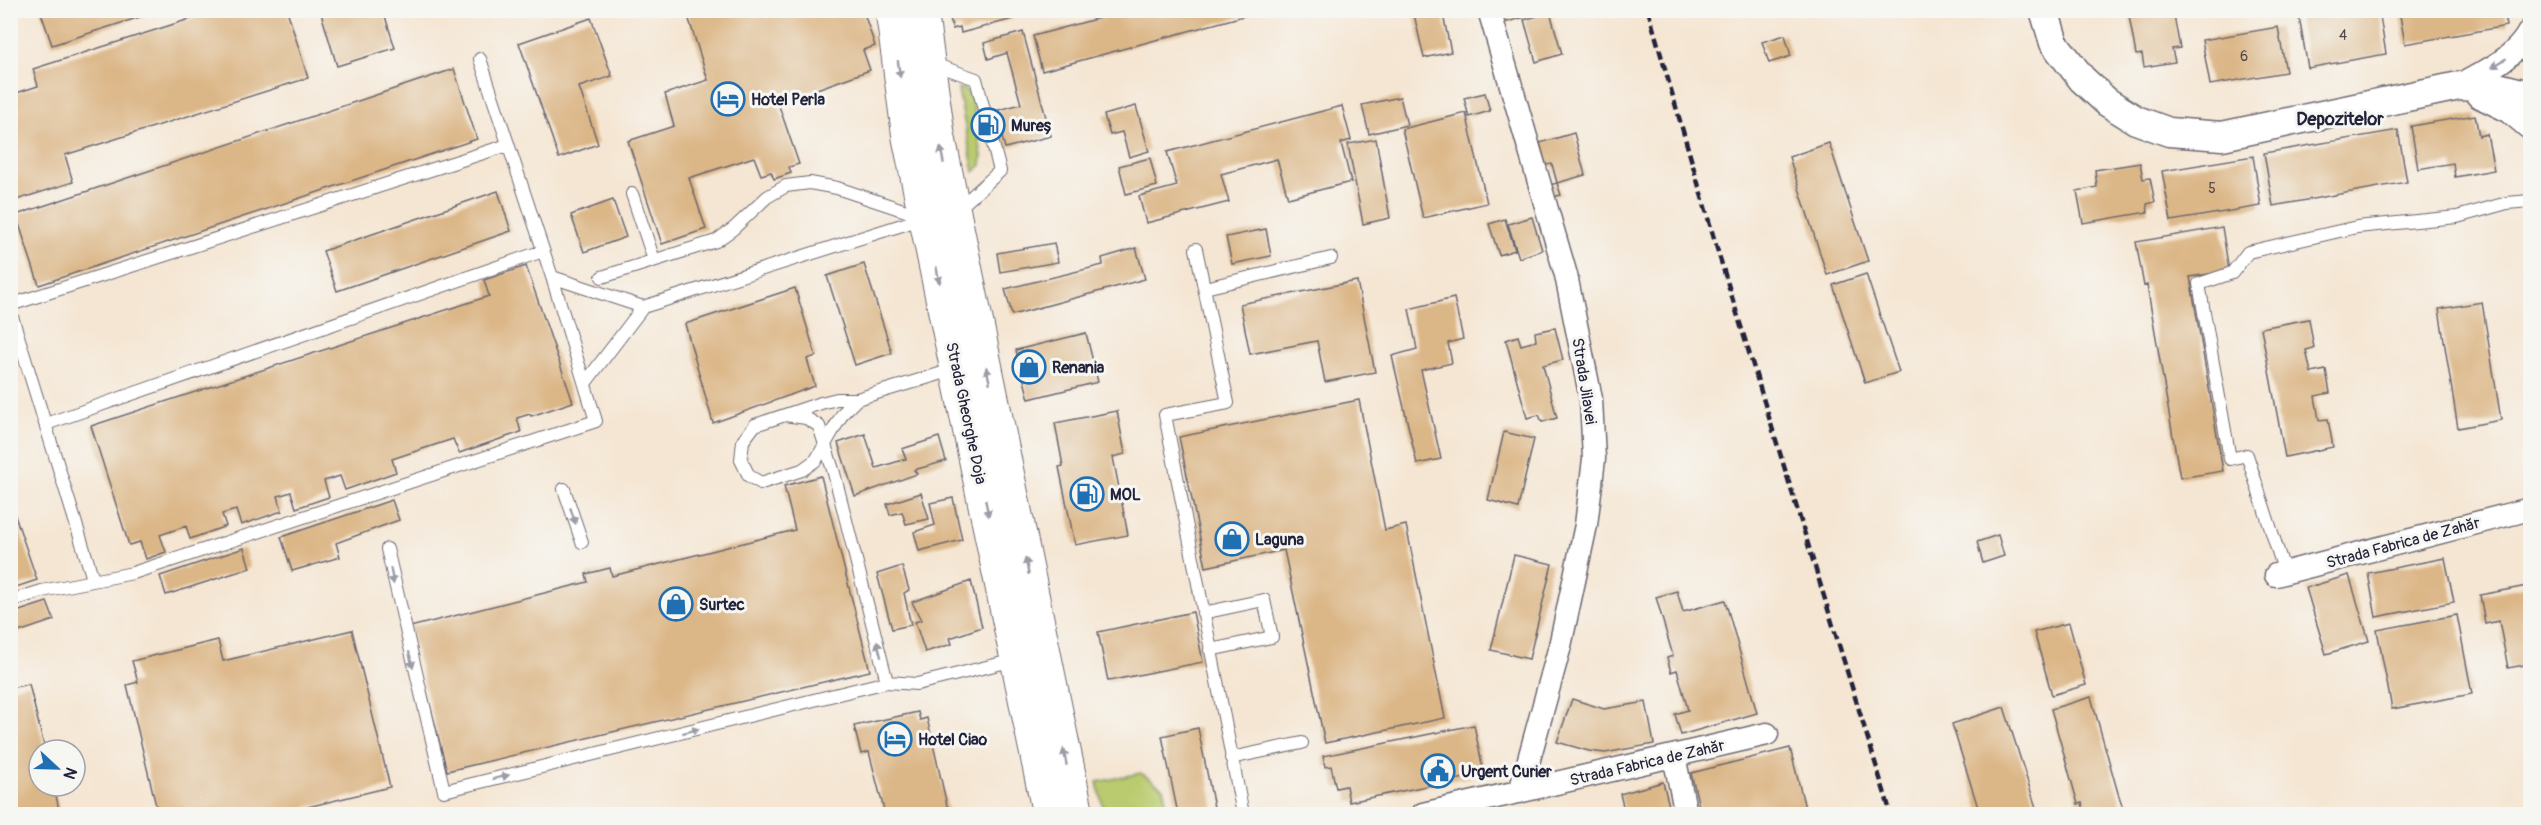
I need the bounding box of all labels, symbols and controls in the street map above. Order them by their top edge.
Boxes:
house number: 4 [2339,27,2347,44]
house number: 6 [2240,48,2248,65]
one-way arrow [2491,57,2507,68]
one-way arrow [894,59,903,78]
hotel icon: Hotel Perla [710,81,746,117]
place label: Hotel Perla [751,90,826,110]
fuel station icon: Mureș [970,107,1006,143]
district label: Depozitelor [2296,108,2384,131]
place label: Mureș [1011,116,1053,136]
one-way arrow [937,146,947,164]
house number: 5 [2208,180,2216,197]
one-way arrow [933,266,943,284]
street label: Strada Jilavei [1567,336,1601,426]
street label: Strada Gheorghe Doja [941,340,991,486]
shop icon: Renania [1011,349,1047,385]
place label: Renania [1052,358,1105,378]
one-way arrow [983,365,992,384]
fuel station icon: MOL [1069,476,1105,512]
place label: MOL [1110,485,1141,505]
one-way arrow [982,499,992,517]
one-way arrow [569,507,578,525]
street label: Strada Fabrica de Zahăr [2324,513,2483,573]
shop icon: Laguna [1214,521,1250,557]
place label: Laguna [1255,530,1305,550]
one-way arrow [1022,556,1031,575]
one-way arrow [388,567,397,586]
shop icon: Surtec [658,586,694,622]
place label: Surtec [699,595,745,615]
one-way arrow [873,639,883,658]
one-way arrow [407,651,417,669]
hotel icon: Hotel Ciao [877,721,913,757]
one-way arrow [682,725,700,735]
place label: Hotel Ciao [918,730,987,750]
street label: Strada Fabrica de Zahăr [1568,735,1727,791]
north arrow [27,738,87,798]
one-way arrow [1060,747,1069,766]
public building icon: Urgent Curier [1420,753,1456,789]
place label: Urgent Curier [1461,762,1552,782]
text: N [59,764,81,782]
one-way arrow [492,772,511,782]

